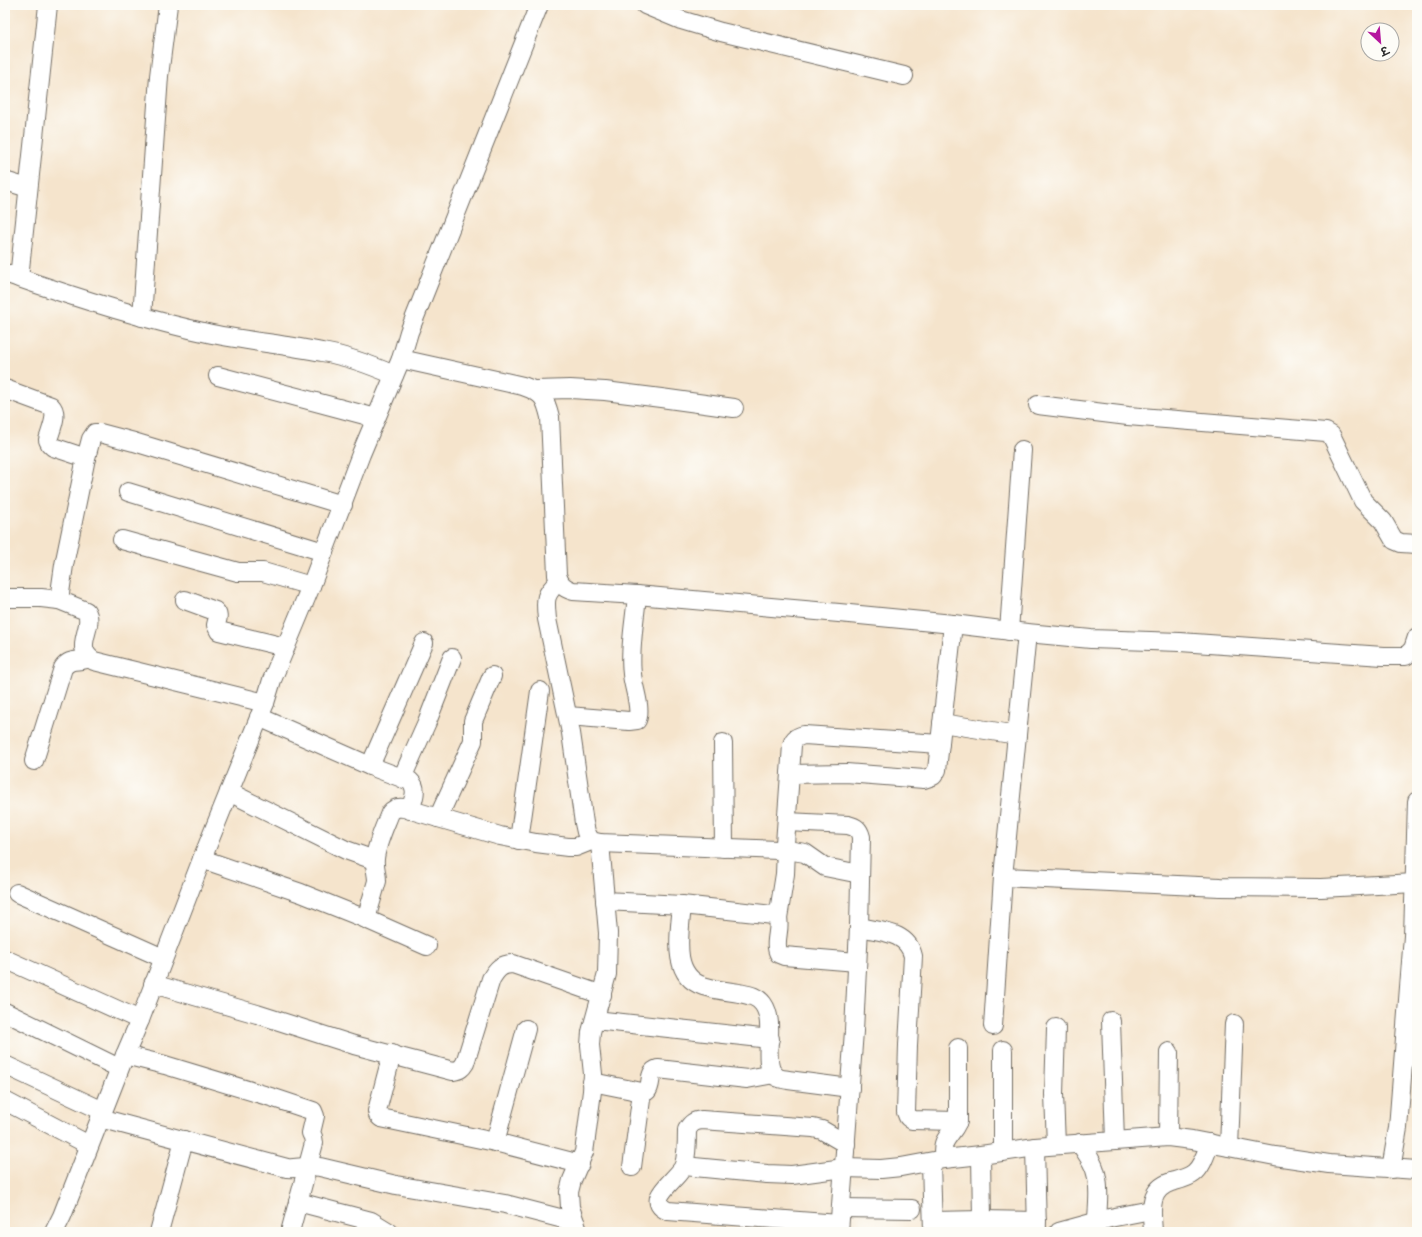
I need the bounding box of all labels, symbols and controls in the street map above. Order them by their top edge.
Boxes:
north arrow [1360,22,1400,62]
text: उ [1377,43,1391,59]

